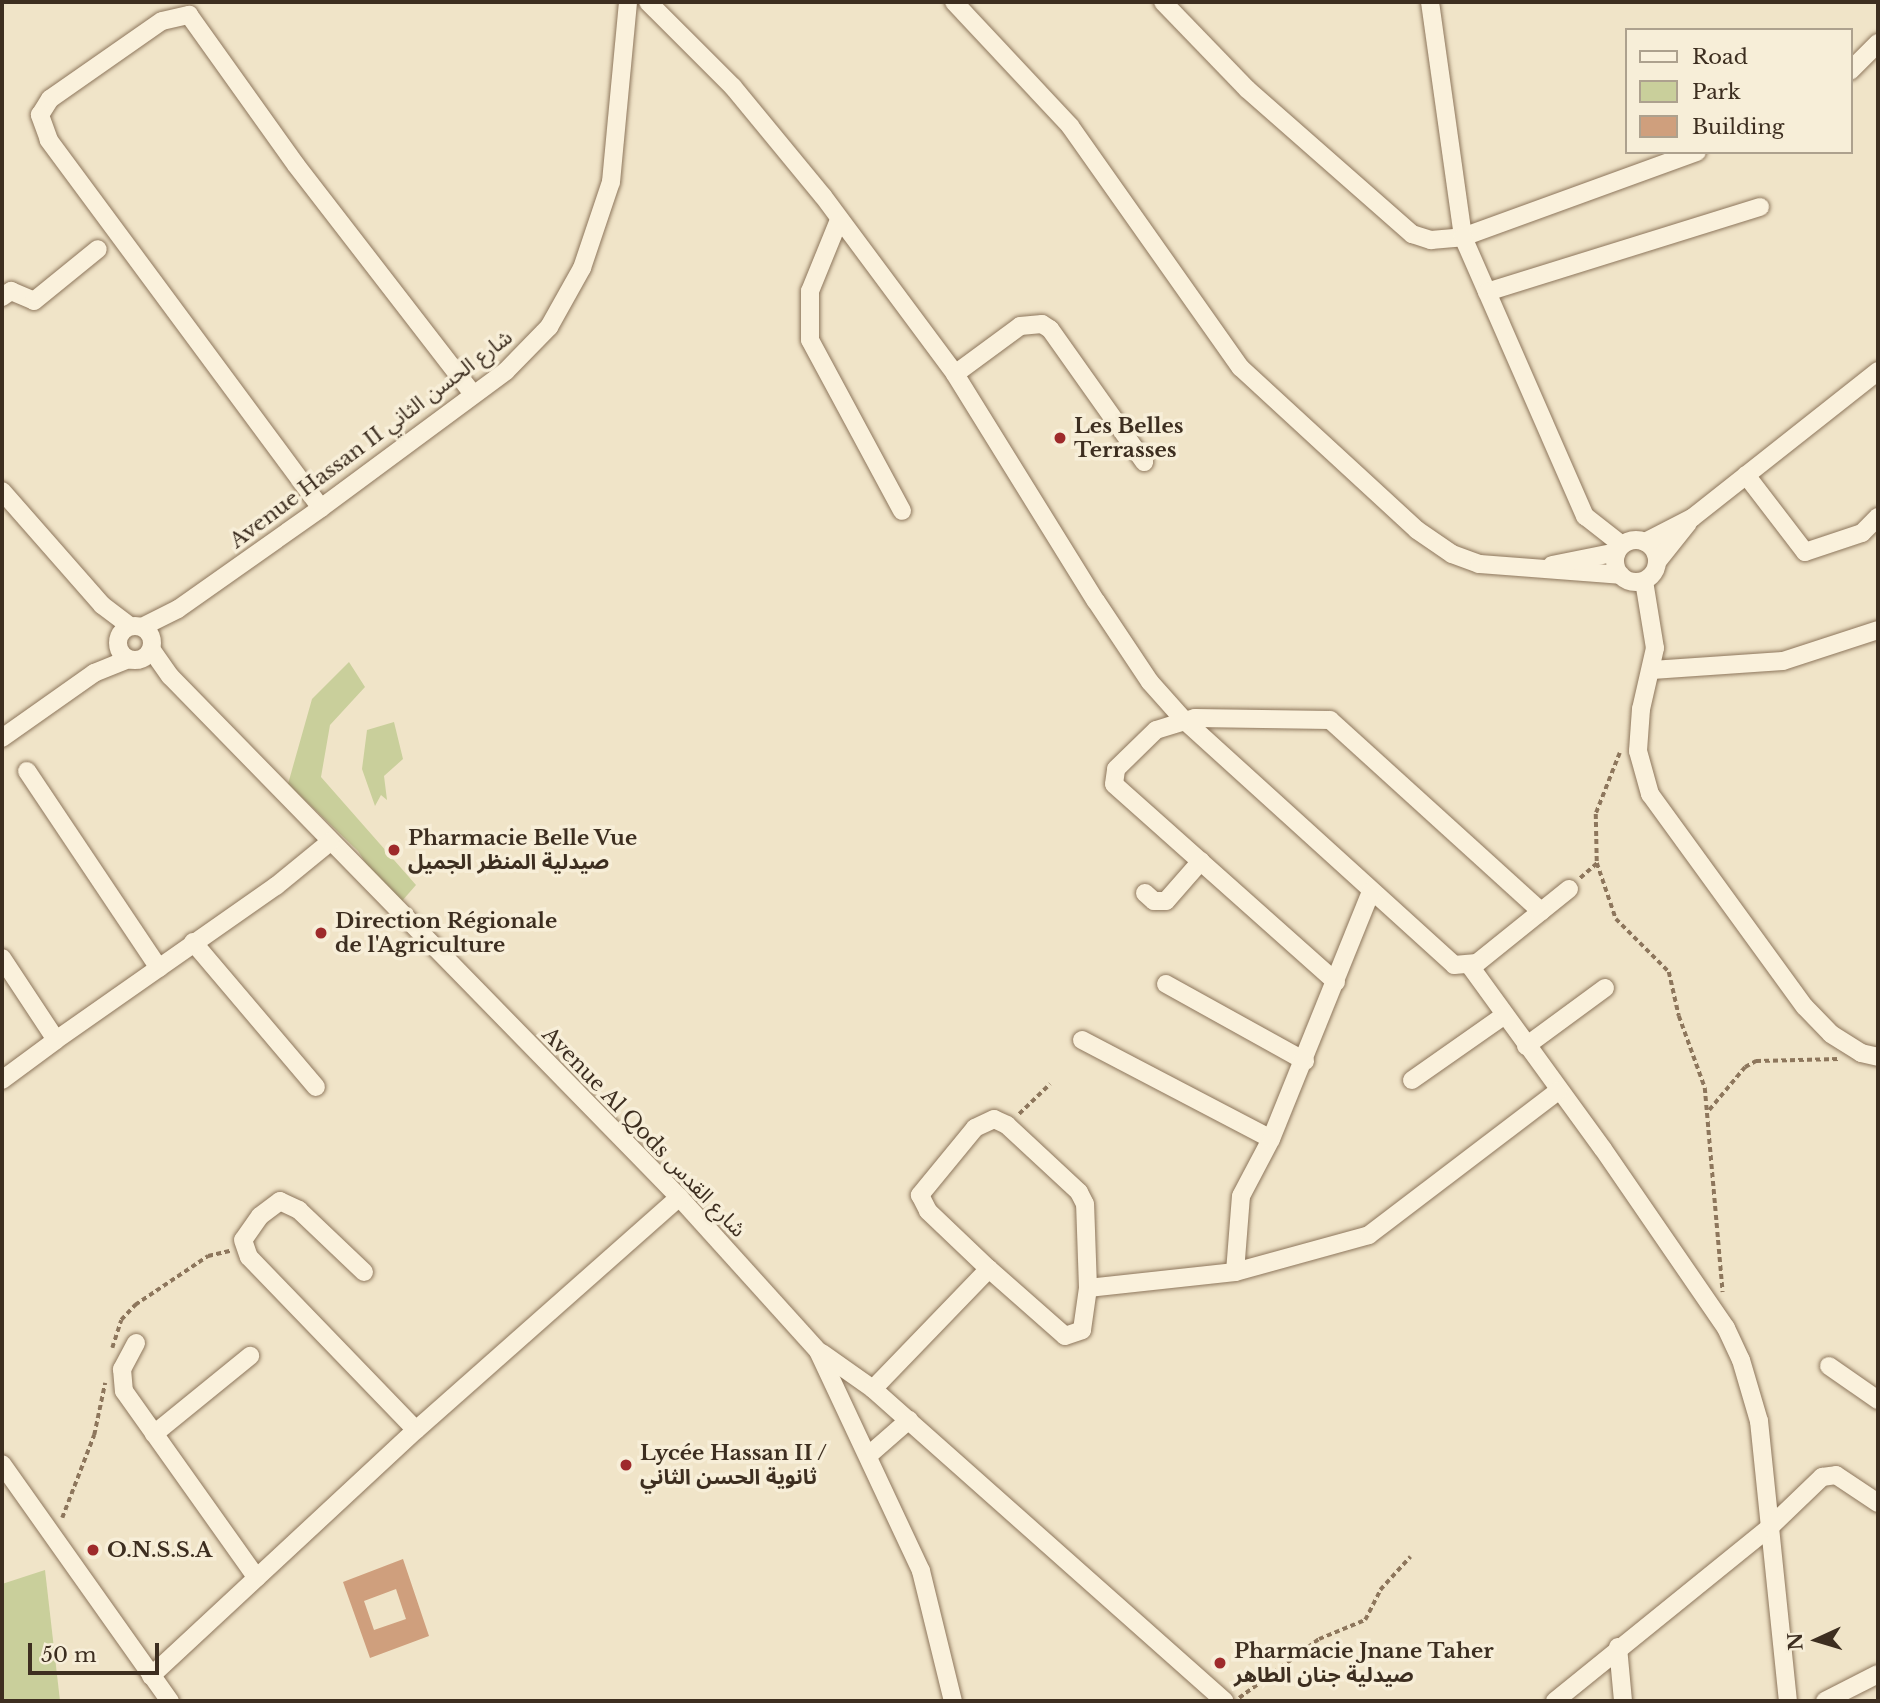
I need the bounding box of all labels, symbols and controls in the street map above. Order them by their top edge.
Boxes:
legend [1624,28,1852,154]
text: Road [1692,44,1748,70]
text: Park [1692,79,1741,105]
text: Building [1692,114,1784,140]
street label: Avenue Hassan II شارع الحسن الثاني [225,324,517,554]
place label: Les Belles Terrasses [1074,413,1184,463]
marker: Les Belles Terrasses [1052,430,1068,446]
place label: Pharmacie Belle Vue صيدلية المنظر الجميل [408,825,638,875]
marker: Pharmacie Belle Vue صيدلية المنظر الجميل [386,842,402,858]
place label: Direction Régionale de l'Agriculture [335,908,557,958]
marker: Direction Régionale de l'Agriculture [313,925,329,941]
street label: Avenue Al Qods شارع القدس [537,1022,751,1242]
place label: Lycée Hassan II / ثانوية الحسن الثاني [640,1440,828,1490]
marker: Lycée Hassan II / ثانوية الحسن الثاني [618,1457,634,1473]
place label: O.N.S.S.A [107,1537,212,1563]
marker: O.N.S.S.A [85,1542,101,1558]
north arrow [1782,1605,1852,1675]
scale bar [32,1630,163,1674]
text: N [1783,1632,1808,1651]
place label: Pharmacie Jnane Taher صيدلية جنان الطاهر [1234,1638,1494,1688]
text: 50 m [41,1642,96,1668]
marker: Pharmacie Jnane Taher صيدلية جنان الطاهر [1212,1655,1228,1671]

